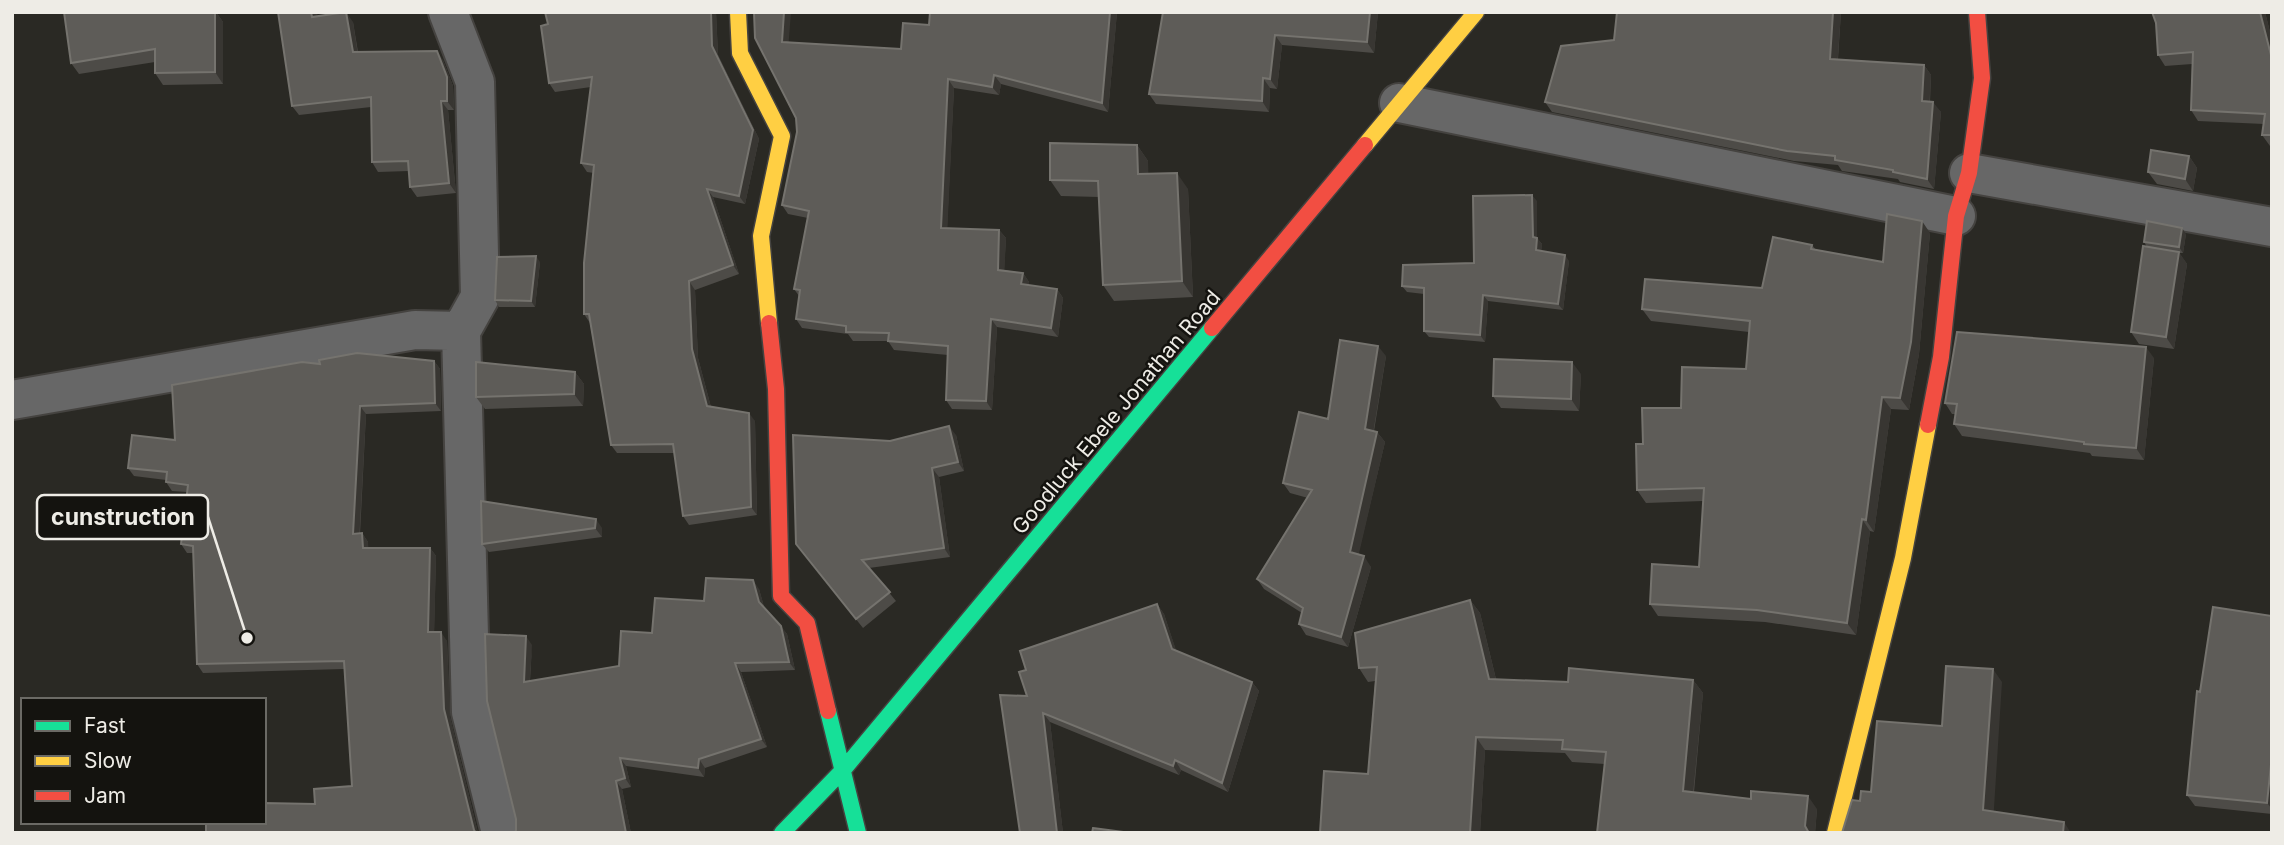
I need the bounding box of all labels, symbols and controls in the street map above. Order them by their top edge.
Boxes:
street label: Goodluck Ebele Jonathan Road [1007,285,1225,539]
callout: cunstruction [37,495,208,539]
text: cunstruction [51,503,195,531]
legend [21,698,266,824]
text: Fast [84,713,126,738]
text: Slow [84,748,132,773]
text: Jam [84,783,126,808]

